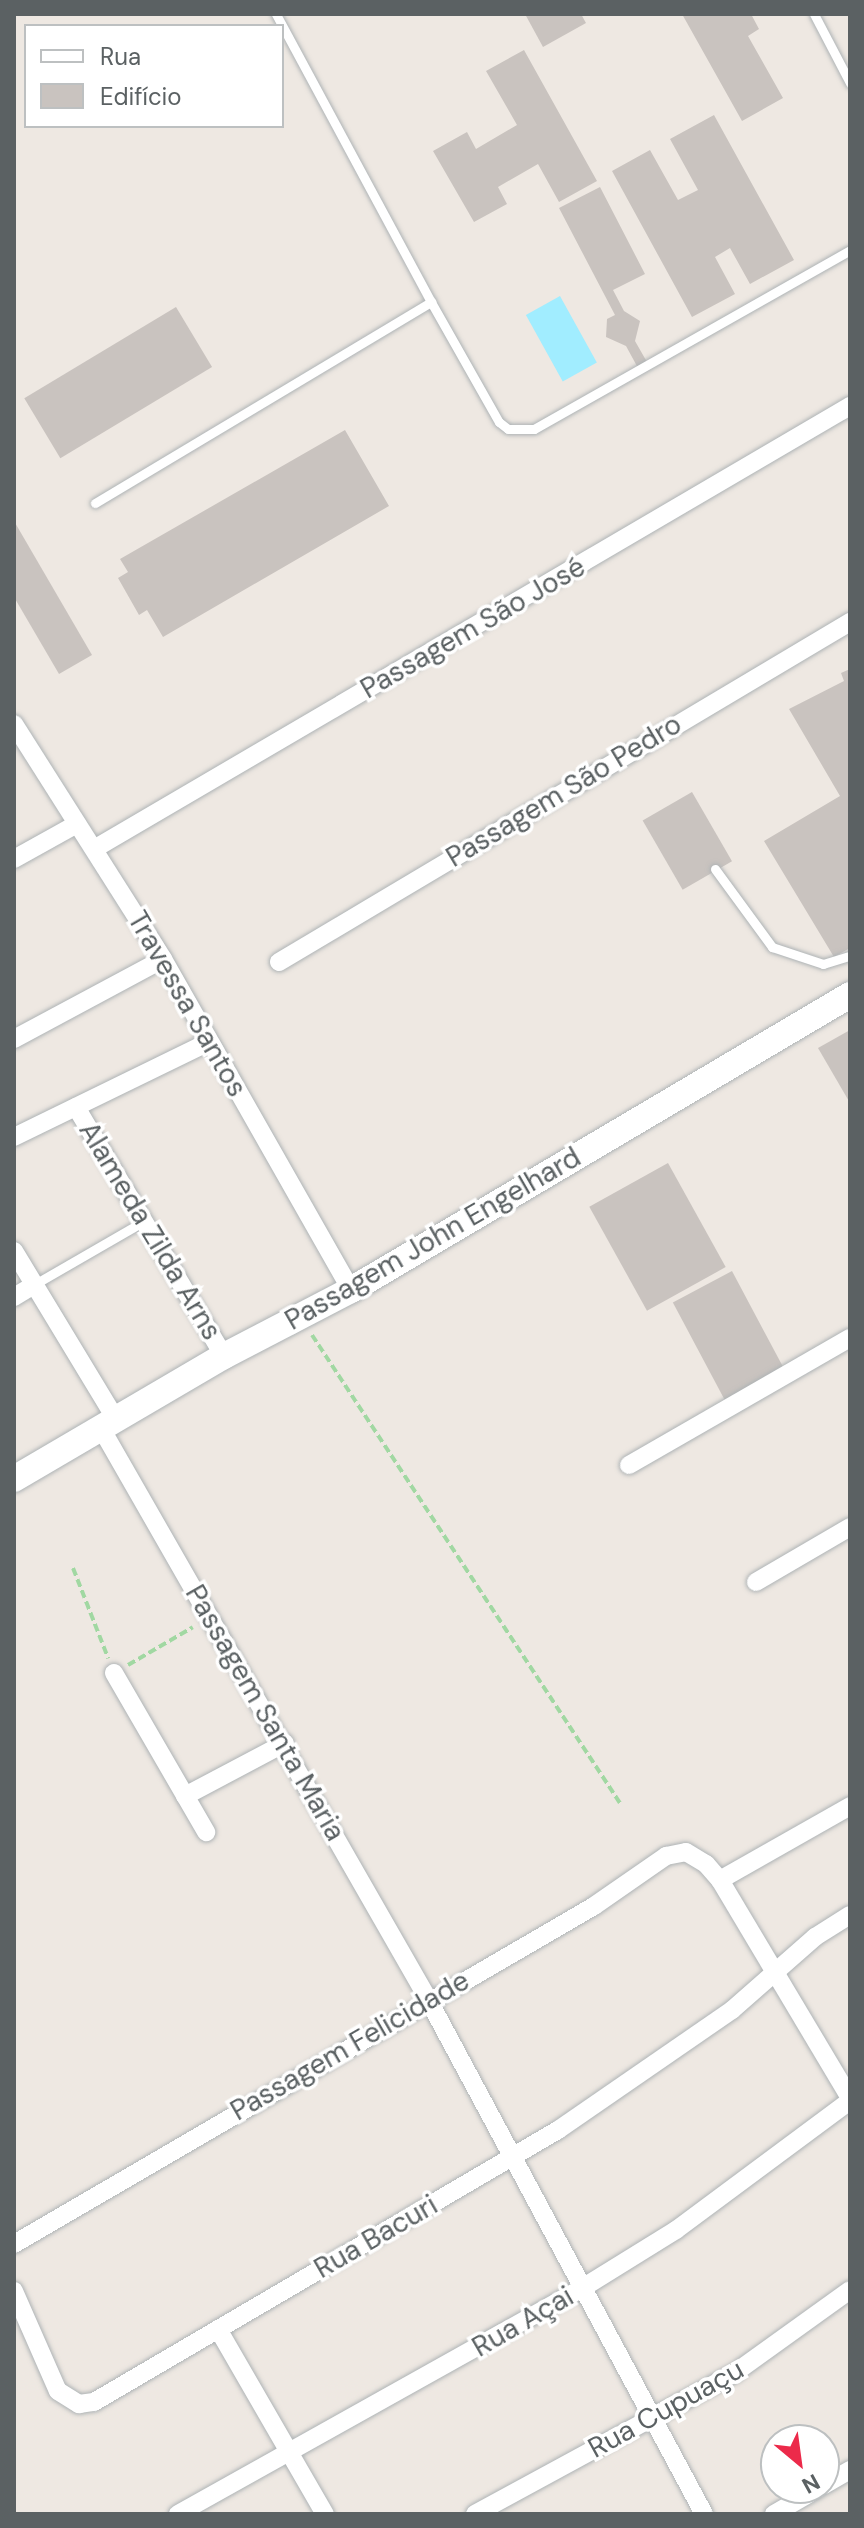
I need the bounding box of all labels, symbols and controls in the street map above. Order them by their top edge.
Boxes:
legend [24,24,284,128]
text: Rua [100,41,141,72]
text: Edifício [100,81,182,112]
street label: Passagem São José [355,550,591,706]
street label: Passagem São Pedro [440,707,688,875]
street label: Travessa Santos [120,905,254,1103]
street label: Alameda Zilda Arns [72,1116,228,1346]
street label: Passagem John Engelhard [279,1141,587,1337]
street label: Passagem Santa Maria [178,1579,352,1847]
street label: Passagem Felicidade [225,1964,475,2128]
street label: Rua Bacuri [308,2188,444,2286]
street label: Rua Açai [466,2280,580,2364]
street label: Rua Cupuaçu [582,2353,750,2465]
north arrow [760,2424,840,2504]
text: N [797,2467,825,2500]

